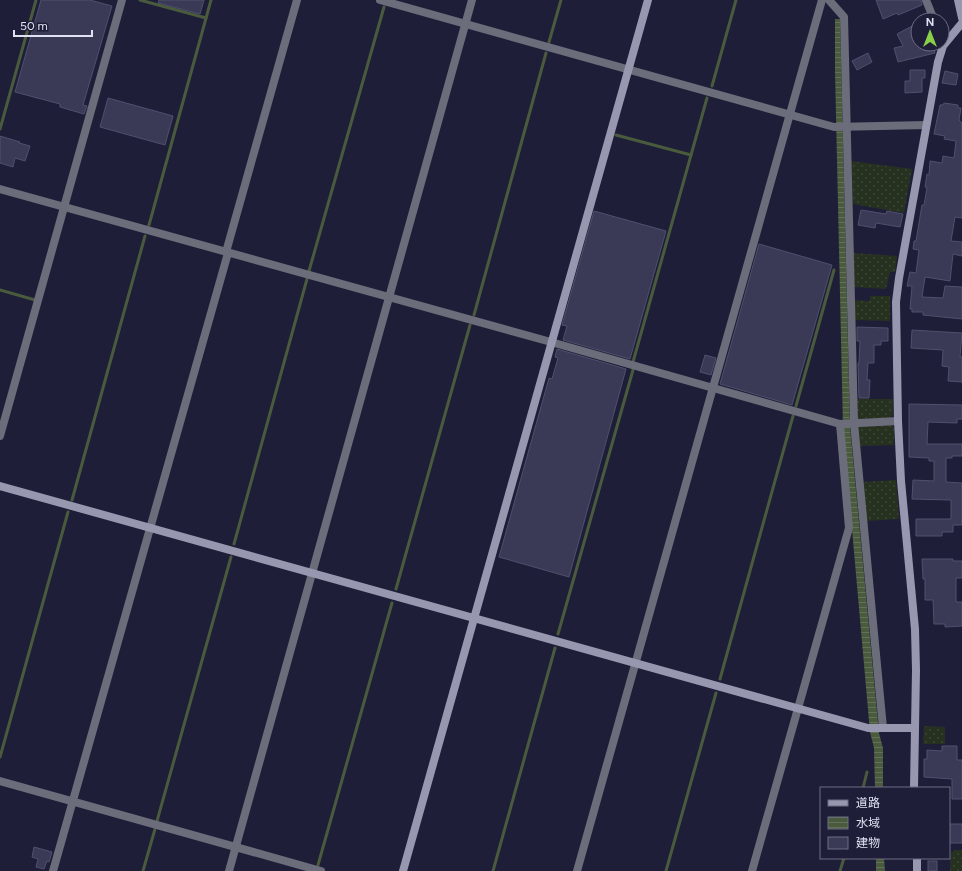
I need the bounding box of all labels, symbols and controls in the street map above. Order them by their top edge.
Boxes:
scale bar [14,12,92,38]
north arrow [910,12,950,52]
text: N [926,16,934,29]
text: 50 m [20,19,48,33]
legend [820,787,950,859]
text: 道路 [856,796,880,810]
text: 水域 [856,816,880,830]
text: 建物 [856,836,880,850]

